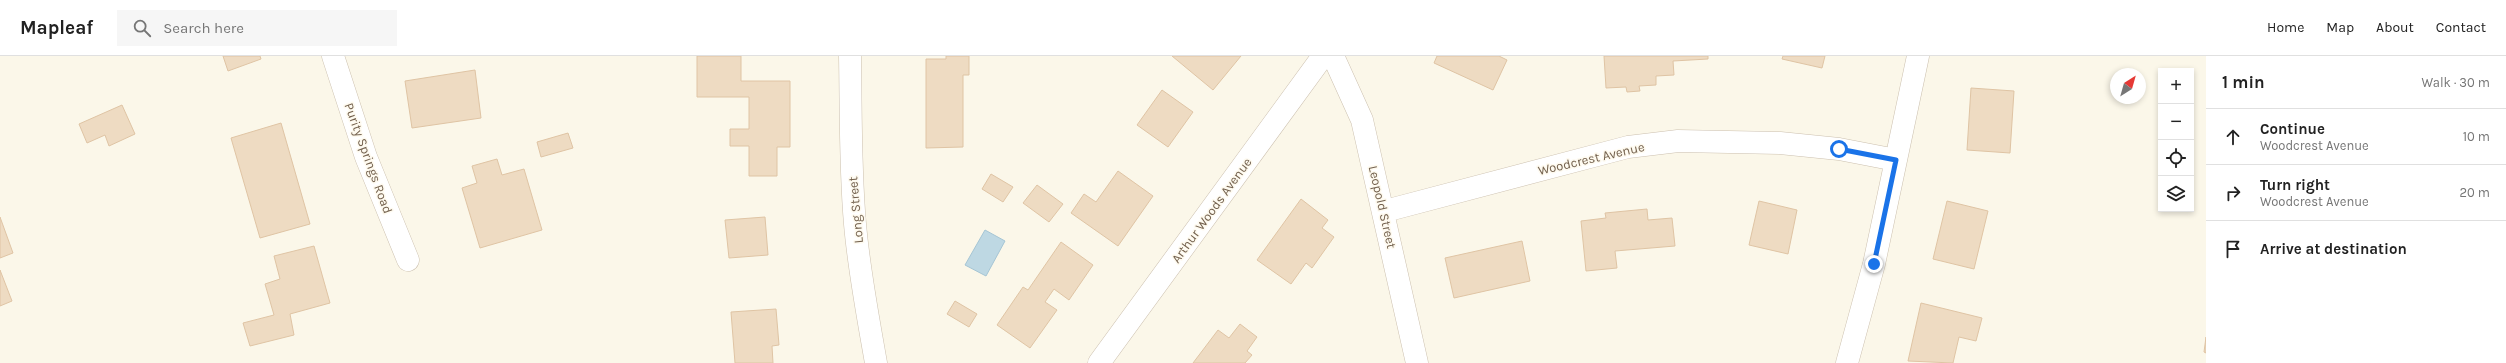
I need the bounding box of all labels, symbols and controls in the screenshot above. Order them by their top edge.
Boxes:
search box [117,10,397,46]
text: Mapleaf [20,17,93,39]
icon: search [131,17,153,39]
text: Search here [163,19,244,37]
text: Home [2267,19,2304,36]
text: Map [2326,19,2354,36]
text: About [2376,19,2414,36]
text: Contact [2436,19,2486,36]
north arrow [2110,68,2146,104]
map controls [2158,68,2194,212]
button: + [2158,68,2194,104]
text: 1 min [2222,72,2265,92]
text: Walk · 30 m [2422,75,2490,90]
street label: Purity Springs Road [342,101,396,216]
button: − [2158,104,2194,140]
text: Continue [2260,120,2325,138]
icon: ahead [2222,126,2244,148]
text: 10 m [2463,129,2490,144]
text: Woodcrest Avenue [2260,138,2369,153]
street label: Woodcrest Avenue [1536,139,1646,178]
route start [1830,140,1848,158]
button: locate [2158,140,2194,176]
street label: Arthur Woods Avenue [1168,155,1255,266]
street label: Leopold Street [1366,164,1399,250]
street label: Long Street [845,176,866,244]
button: layers [2158,176,2194,212]
text: Turn right [2260,176,2330,194]
icon: right [2222,182,2244,204]
text: 20 m [2460,185,2490,200]
text: Woodcrest Avenue [2260,194,2369,209]
icon: arrive [2222,238,2244,260]
text: Arrive at destination [2260,240,2407,258]
route end [1865,255,1883,273]

